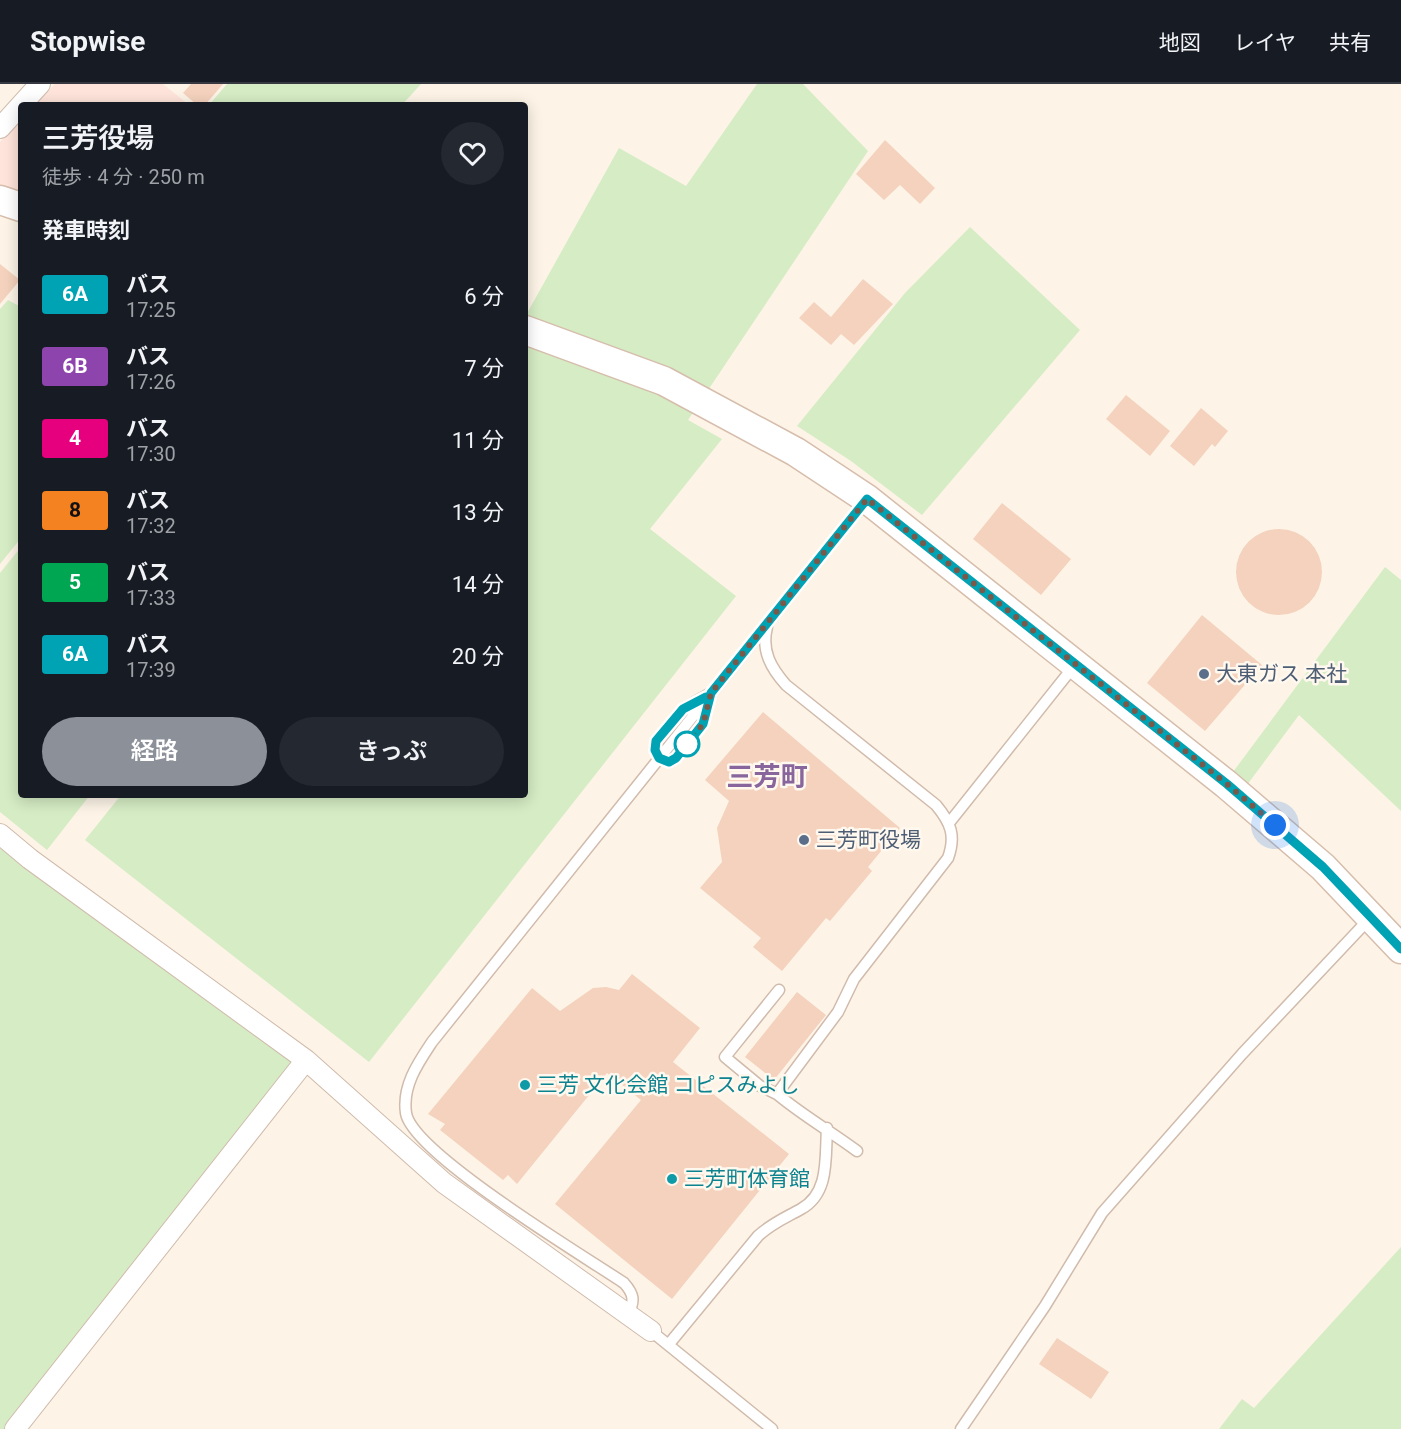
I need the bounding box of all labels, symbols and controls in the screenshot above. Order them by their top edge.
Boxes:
text: Stopwise [30,25,145,58]
text: 地図 [1159,31,1201,55]
text: レイヤ [1234,31,1296,55]
text: 共有 [1329,31,1371,55]
text: 三芳役場 [42,122,154,155]
button: heart [441,122,504,185]
text: 徒歩 · 4 分 · 250 m [42,165,205,189]
text: 発車時刻 [42,218,130,243]
text: バス [126,272,170,297]
text: 6A [62,282,88,306]
text: 6 分 [464,284,504,309]
text: 17:25 [126,298,176,322]
text: バス [126,344,170,369]
text: 6B [62,354,88,378]
text: 7 分 [464,356,504,381]
text: 17:26 [126,370,176,394]
text: バス [126,416,170,441]
text: 4 [69,426,81,450]
text: 11 分 [452,428,504,453]
text: 17:30 [126,442,176,466]
text: バス [126,488,170,513]
text: 8 [69,498,81,522]
text: 13 分 [452,500,504,525]
text: 17:32 [126,514,176,538]
text: バス [126,560,170,585]
text: 5 [69,570,81,594]
text: 14 分 [452,572,504,597]
text: 17:33 [126,586,176,610]
text: バス [126,632,170,657]
text: 6A [62,642,88,666]
text: 20 分 [452,644,504,669]
text: 17:39 [126,658,176,682]
place label: 大東ガス 本社 [1216,662,1347,686]
marker: 大東ガス 本社 [1197,667,1211,681]
button: 経路 [42,717,267,786]
button: きっぷ [279,717,504,786]
unlabelled marker [674,731,700,757]
district label: 三芳町 [727,761,808,793]
your location [1260,810,1290,840]
place label: 三芳町役場 [816,828,921,852]
marker: 三芳町役場 [797,833,811,847]
place label: 三芳 文化会館 コピスみよし [537,1073,799,1097]
marker: 三芳 文化会館 コピスみよし [518,1078,532,1092]
place label: 三芳町体育館 [684,1167,810,1191]
marker: 三芳町体育館 [665,1172,679,1186]

